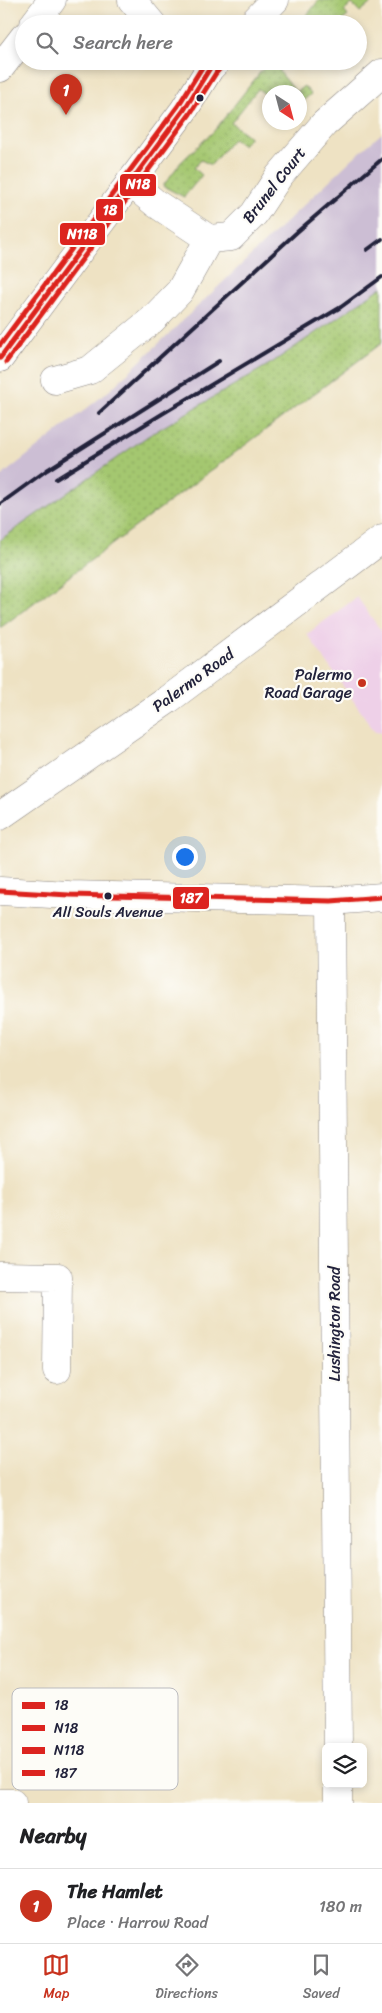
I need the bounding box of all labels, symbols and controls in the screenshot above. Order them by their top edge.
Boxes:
search box [15,15,367,70]
text: Search here [73,26,173,59]
icon: search [33,29,61,57]
pin: 1 [50,74,82,115]
north arrow [262,85,307,130]
unlabelled marker [195,93,205,103]
street label: Brunel Court [235,140,313,230]
text: N18 [125,172,151,197]
line badge: N18 [119,173,157,197]
line badge: 18 [95,198,124,222]
text: 18 [103,198,118,223]
line badge: N118 [59,222,106,246]
text: N118 [66,222,98,247]
street label: Palermo Road [146,639,242,720]
place label: Palermo Road Garage [265,660,352,707]
marker: Palermo Road Garage [356,677,368,689]
your location [172,844,198,870]
line badge: 187 [172,886,210,910]
text: 187 [180,886,203,911]
marker: All Souls Avenue [103,891,113,901]
place label: All Souls Avenue [52,899,163,925]
street label: Lushington Road [320,1265,349,1381]
legend [12,1688,178,1790]
text: 18 [54,1693,69,1718]
text: N18 [54,1716,79,1741]
text: N118 [54,1738,85,1763]
map controls [322,1743,367,1788]
button: layers [322,1743,367,1788]
text: 187 [54,1761,77,1786]
text: Nearby [20,1817,86,1855]
text: The Hamlet [67,1875,163,1908]
text: 1 [33,1892,39,1921]
text: 180 m [319,1892,362,1921]
text: Place · Harrow Road [67,1908,208,1937]
tab: Map [42,1951,70,2006]
tab: Directions [155,1951,218,2006]
tab: Saved [303,1951,340,2006]

